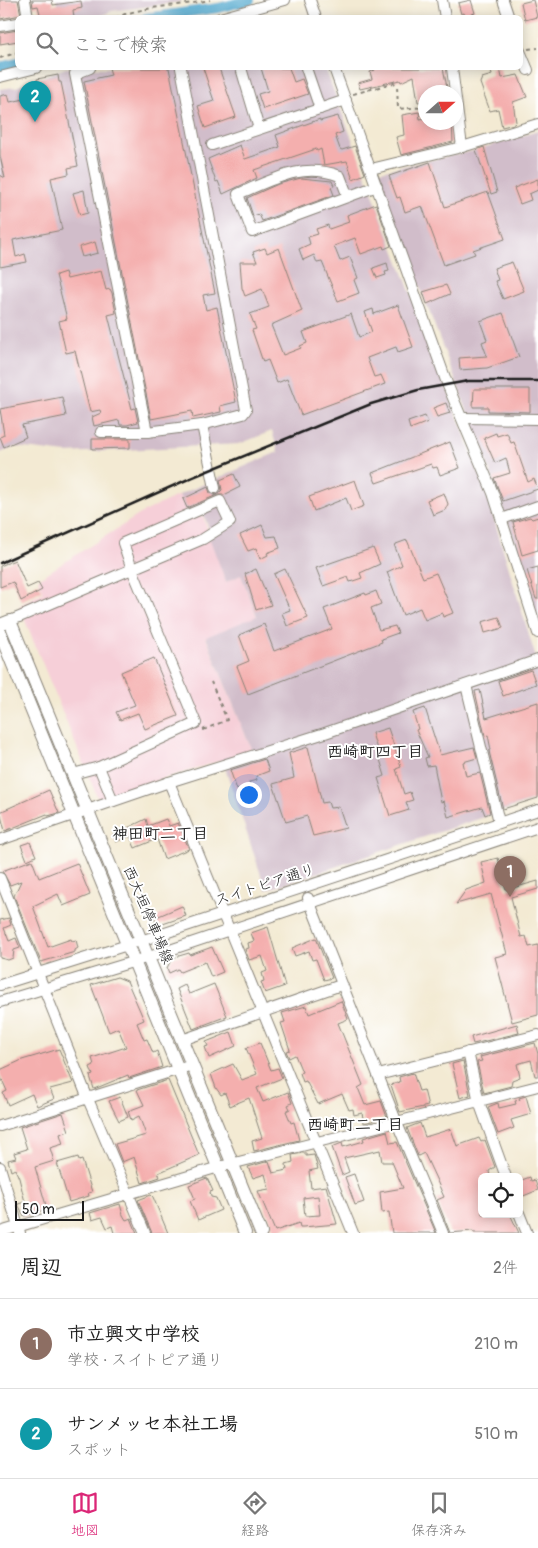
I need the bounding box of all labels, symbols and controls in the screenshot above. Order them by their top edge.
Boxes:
search box [15,15,523,70]
icon: search [33,29,61,57]
text: ここで検索 [73,33,168,57]
pin: 2 [19,81,51,122]
north arrow [418,85,463,130]
district label: 西崎町四丁目 [327,742,423,762]
your location [236,782,262,808]
district label: 神田町二丁目 [112,824,208,844]
pin: 1 [494,856,526,897]
street label: スイトピア通り [212,860,318,910]
street label: 西大垣停車場線 [119,863,177,967]
district label: 西崎町二丁目 [307,1115,403,1135]
map controls [478,1173,523,1218]
button: locate [478,1173,523,1218]
scale bar [15,1198,84,1221]
text: 50 m [22,1201,55,1218]
text: 周辺 [20,1254,62,1281]
text: 2件 [493,1258,518,1278]
text: 市立興文中学校 [67,1322,200,1346]
text: 1 [33,1334,39,1354]
text: 210 m [474,1334,518,1354]
text: 学校 · スイトピア通り [67,1350,223,1370]
text: サンメッセ本社工場 [67,1412,238,1436]
text: 2 [32,1424,40,1444]
text: 510 m [474,1424,518,1444]
text: スポット [67,1440,131,1460]
tab: 地図 [71,1489,99,1539]
tab: 経路 [241,1489,269,1539]
tab: 保存済み [411,1489,467,1539]

